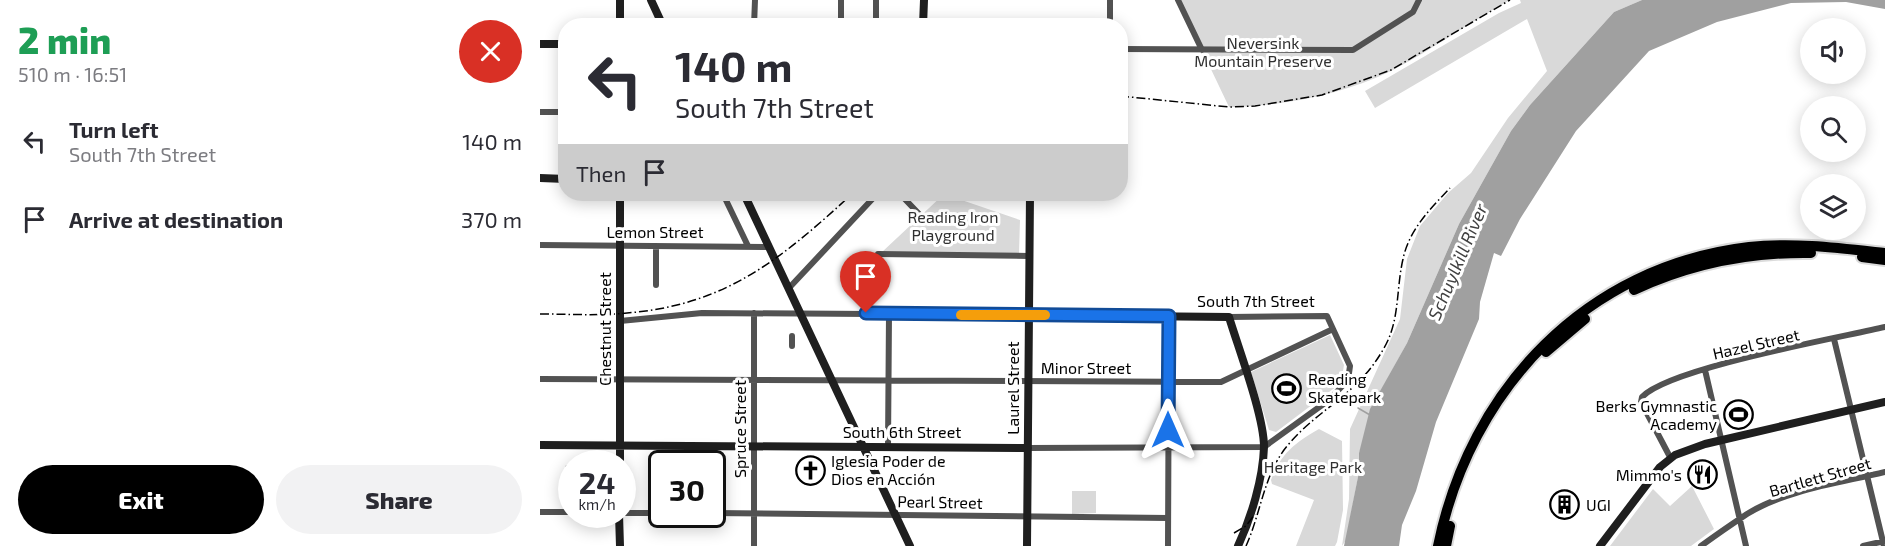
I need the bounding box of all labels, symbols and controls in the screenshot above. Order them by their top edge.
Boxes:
text: 2 min [18,18,111,61]
map controls [1800,18,1866,240]
button: sound [1800,18,1866,84]
button: close [459,20,522,83]
park label: Neversink Mountain Preserve [1194,33,1332,70]
text: 140 m [675,40,792,90]
icon: left [576,42,654,120]
text: 510 m · 16:51 [18,62,127,86]
text: South 7th Street [675,91,874,123]
button: search [1800,96,1866,162]
text: Turn left [69,116,158,142]
icon: left [18,125,51,158]
text: 140 m [462,128,522,154]
text: South 7th Street [69,142,216,166]
icon: arrive [638,156,671,189]
text: Then [576,160,626,186]
button: layers [1800,174,1866,240]
water label: Schuylkill River [1423,199,1492,323]
icon: arrive [18,203,51,236]
text: Arrive at destination [69,206,283,232]
text: 370 m [461,206,522,232]
park label: Reading Iron Playground [908,207,998,244]
street label: Lemon Street [606,222,704,241]
pin [840,251,891,313]
icon: arrive [849,260,882,293]
street label: Chestnut Street [595,272,614,386]
street label: South 7th Street [1197,291,1315,310]
street label: Hazel Street [1711,324,1801,363]
street label: Laurel Street [1003,341,1022,435]
street label: Minor Street [1041,358,1131,377]
place label: Reading Skatepark [1308,369,1381,406]
sports icon: Reading Skatepark [1271,372,1303,404]
street label: Spruce Street [730,380,749,478]
place label: Berks Gymnastic Academy [1596,396,1718,433]
position arrow [1136,398,1200,462]
sports icon: Berks Gymnastic Academy [1722,399,1754,431]
street label: South 6th Street [843,422,961,441]
speed limit sign: 30 [648,450,726,528]
place label: Iglesia Poder de Dios en Acción [831,451,946,488]
street label: Bartlett Street [1767,453,1873,500]
church icon: Iglesia Poder de Dios en Acción [794,454,826,486]
park label: Heritage Park [1264,457,1362,476]
restaurant icon: Mimmo's [1687,459,1719,491]
text: 24 [579,464,615,500]
button: Exit [18,465,264,534]
button: Share [276,465,522,534]
place label: Mimmo's [1616,465,1682,484]
building icon: UGI [1549,489,1581,521]
street label: Pearl Street [897,491,983,512]
text: km/h [578,495,616,513]
place label: UGI [1586,495,1611,514]

